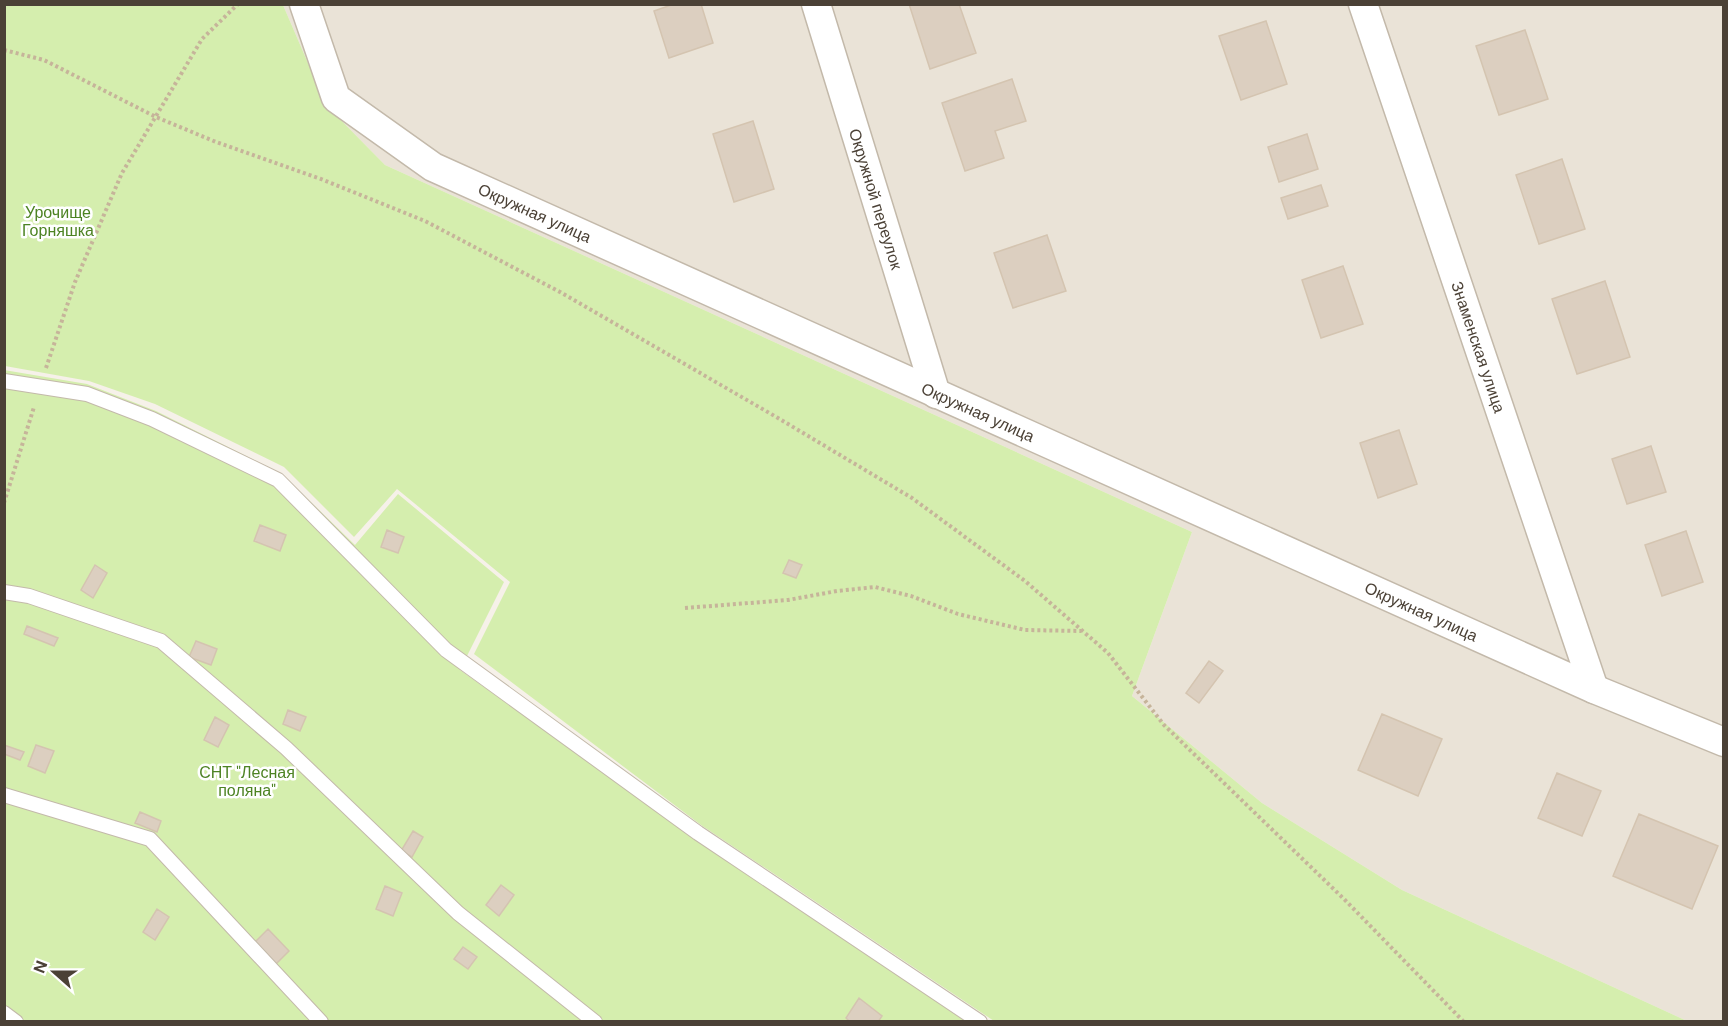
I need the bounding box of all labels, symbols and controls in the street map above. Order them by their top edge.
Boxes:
street label: Окружной переулок [844,126,907,273]
street label: Окружная улица [475,179,595,248]
park label: Урочище Горняшка [22,202,94,241]
street label: Знаменская улица [1446,279,1510,416]
street label: Окружная улица [918,378,1038,447]
street label: Окружная улица [1361,577,1481,646]
park label: СНТ "Лесная поляна" [199,762,295,801]
north arrow [24,942,84,1002]
text: N [29,958,52,976]

